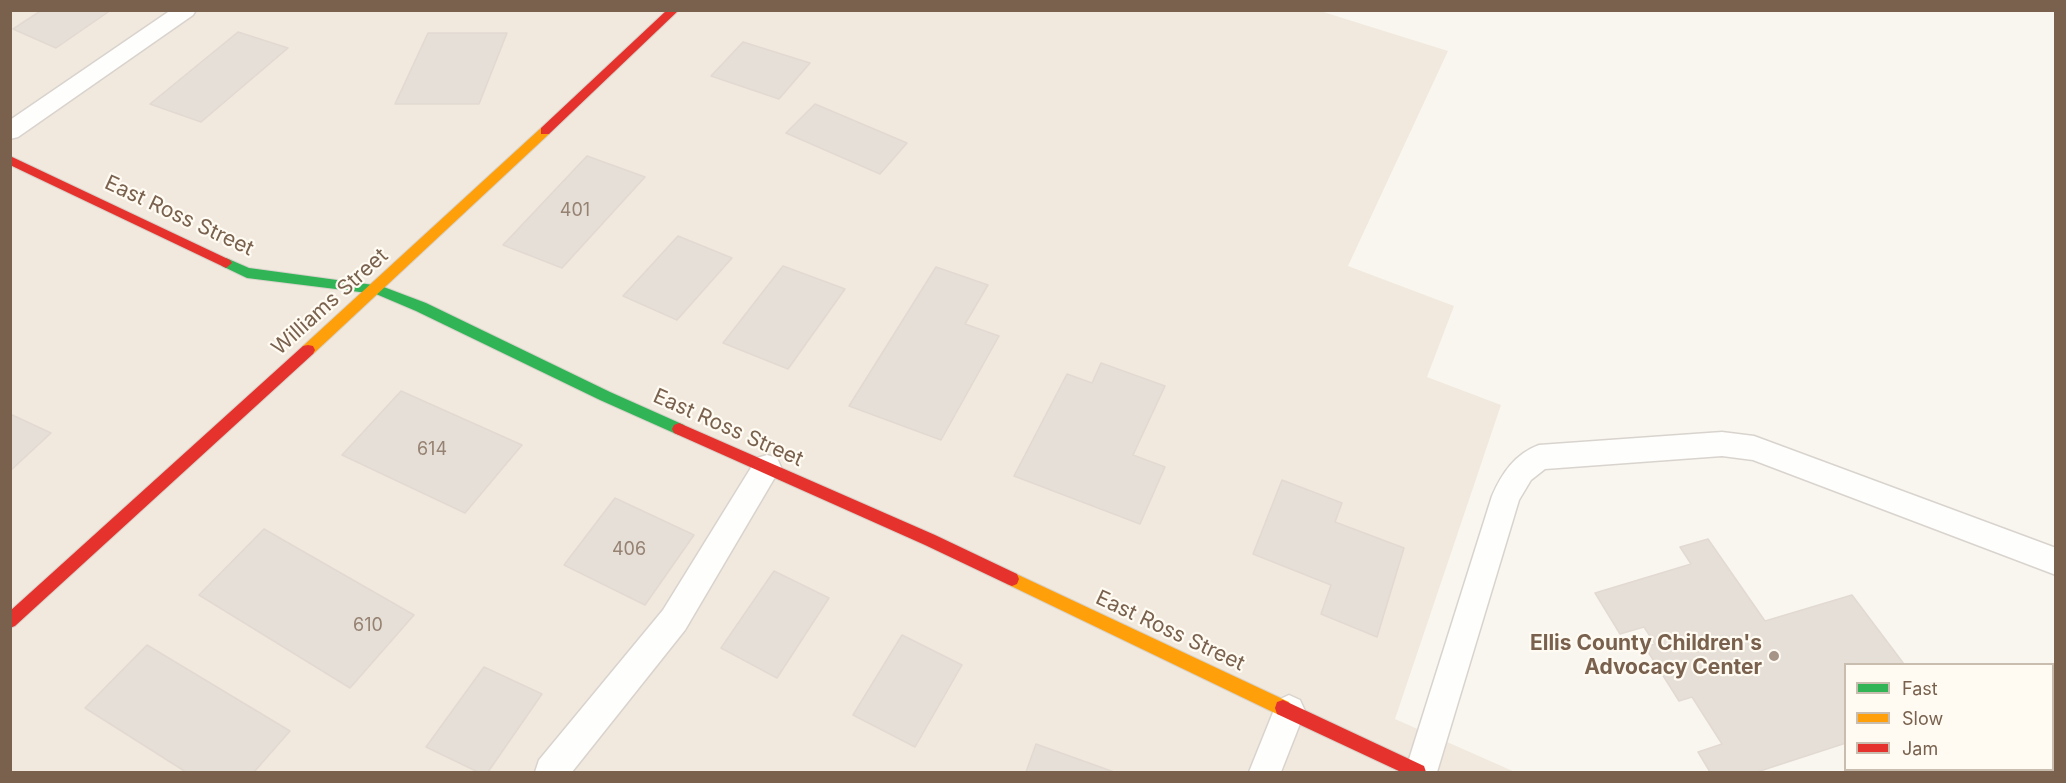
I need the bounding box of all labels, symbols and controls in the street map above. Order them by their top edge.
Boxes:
street label: East Ross Street [101,170,257,262]
house number: 401 [560,200,590,222]
street label: Williams Street [267,243,393,361]
street label: East Ross Street [649,384,807,472]
house number: 614 [417,439,447,461]
house number: 406 [612,539,646,561]
street label: East Ross Street [1092,585,1248,677]
house number: 610 [353,615,383,637]
place label: Ellis County Children's Advocacy Center [1530,631,1762,681]
marker: Ellis County Children's Advocacy Center [1767,649,1781,663]
legend [1844,663,2054,771]
text: Fast [1902,678,1938,699]
text: Slow [1902,708,1943,729]
text: Jam [1902,738,1938,759]

